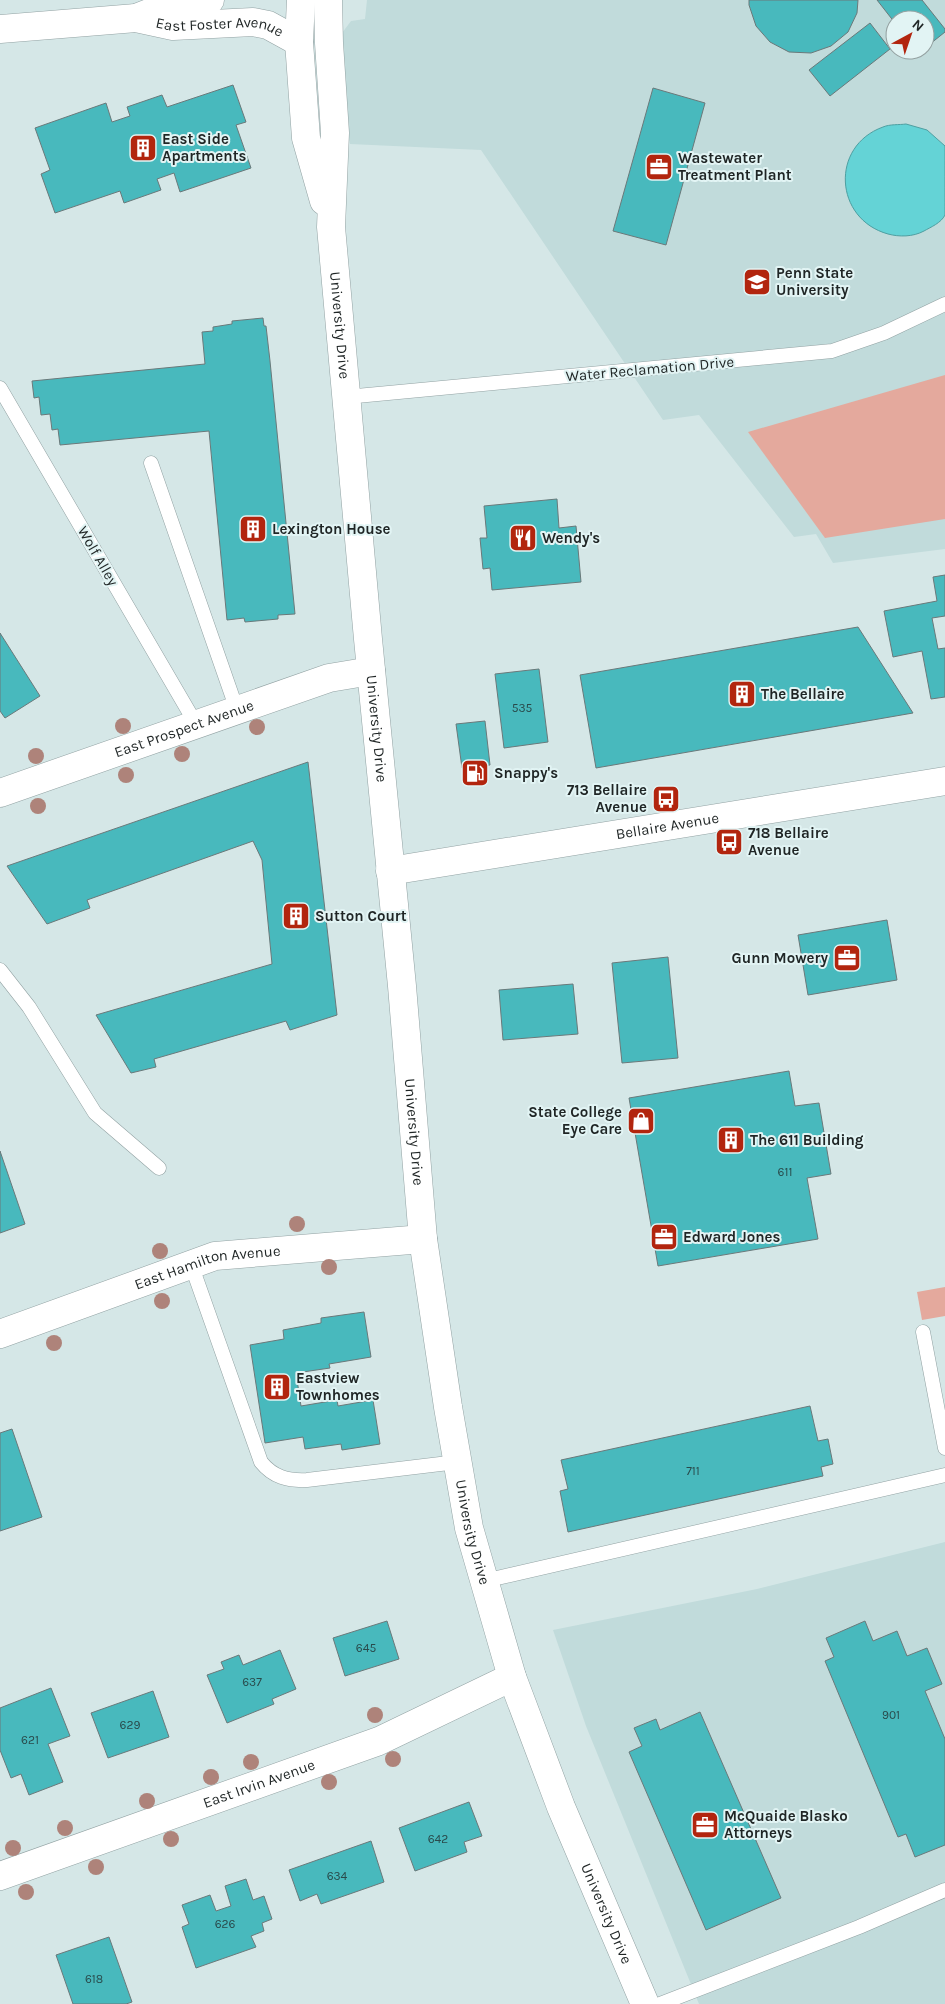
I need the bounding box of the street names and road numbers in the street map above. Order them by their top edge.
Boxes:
street label: East Foster Avenue [154,13,287,41]
street label: University Drive [326,271,354,380]
street label: Water Reclamation Drive [565,353,735,385]
street label: Wolf Alley [74,523,122,589]
street label: University Drive [363,674,391,783]
street label: East Prospect Avenue [112,696,256,761]
street label: Bellaire Avenue [614,809,720,843]
street label: University Drive [401,1077,428,1186]
street label: East Hamilton Avenue [132,1242,281,1293]
street label: University Drive [452,1478,494,1587]
street label: East Irvin Avenue [201,1756,317,1812]
street label: University Drive [577,1861,636,1967]

